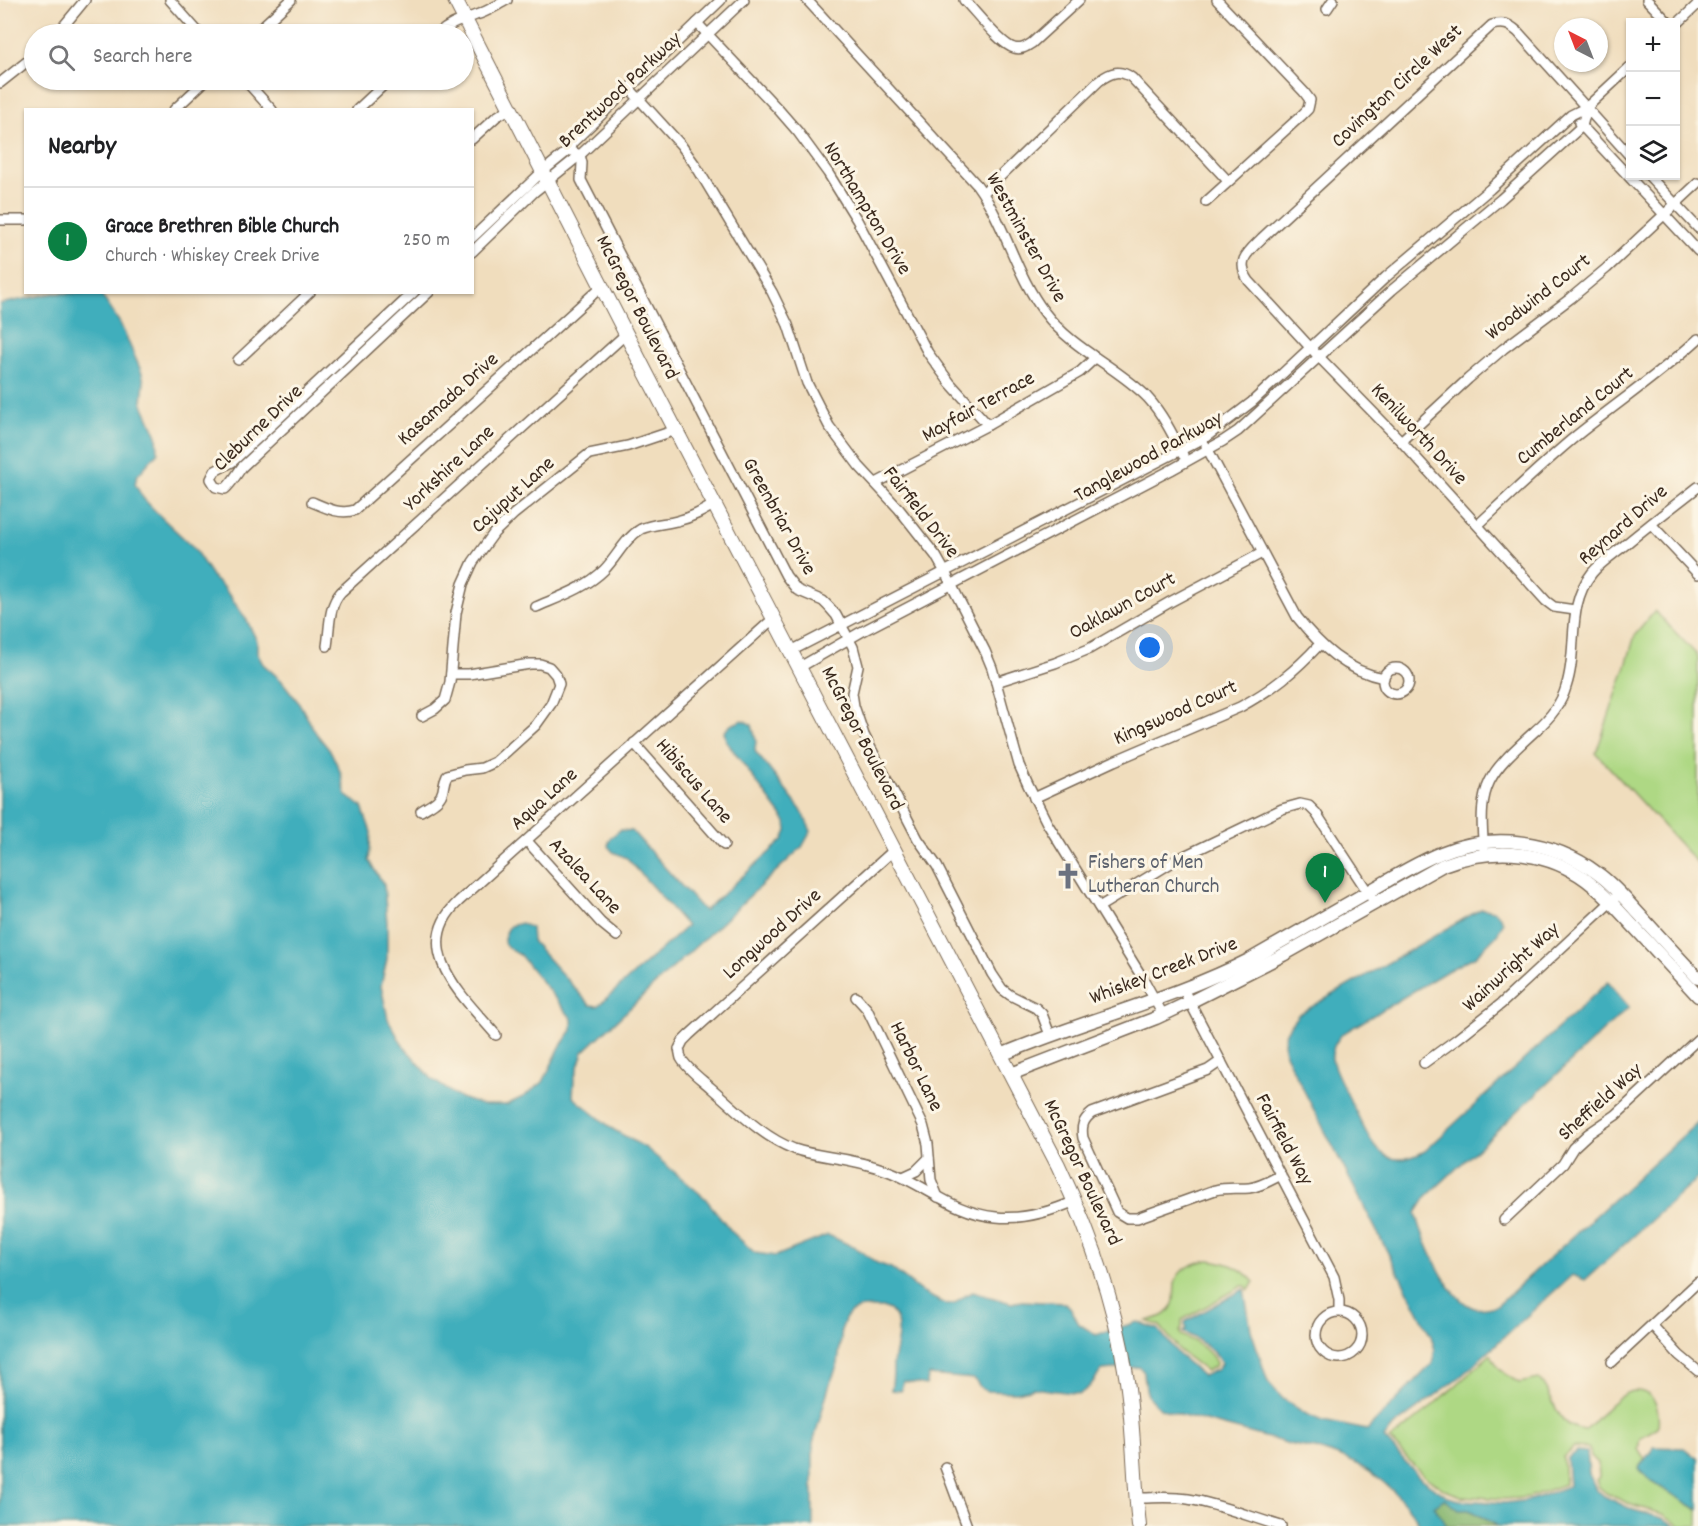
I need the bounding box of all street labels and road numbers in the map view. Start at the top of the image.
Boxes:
street label: Covington Circle West [1326,18,1471,156]
street label: Brentwood Parkway [553,25,690,156]
street label: Northampton Drive [814,137,918,281]
street label: Westminster Drive [977,167,1073,309]
street label: McGregor Boulevard [587,231,685,385]
street label: Woodwind Court [1480,247,1598,349]
street label: Kasamada Drive [392,346,506,454]
street label: Cumberland Court [1511,360,1641,474]
street label: Mayfair Terrace [917,365,1041,451]
street label: Kenilworth Drive [1362,377,1474,493]
street label: Cleburne Drive [207,378,311,480]
street label: Tanglewood Parkway [1069,404,1229,511]
street label: Yorkshire Lane [398,419,502,519]
street label: Cajuput Lane [466,450,562,542]
street label: Greenbriar Drive [733,453,823,581]
street label: Fairfield Drive [874,460,966,566]
street label: Reynard Drive [1572,478,1676,574]
street label: Oaklawn Court [1064,565,1182,649]
street label: McGregor Boulevard [812,662,910,816]
street label: Kingswood Court [1109,673,1243,755]
street label: Hibiscus Lane [647,733,739,831]
street label: Aqua Lane [505,761,585,839]
street label: Azalea Lane [540,832,628,922]
street label: Longwood Drive [717,882,829,988]
street label: Wainwright Way [1456,916,1568,1020]
street label: Whiskey Creek Drive [1086,930,1242,1014]
street label: Harbor Lane [880,1017,950,1117]
street label: Sheffield Way [1552,1056,1650,1149]
street label: Fairfield Way [1246,1089,1320,1192]
street label: McGregor Boulevard [1034,1095,1128,1251]

